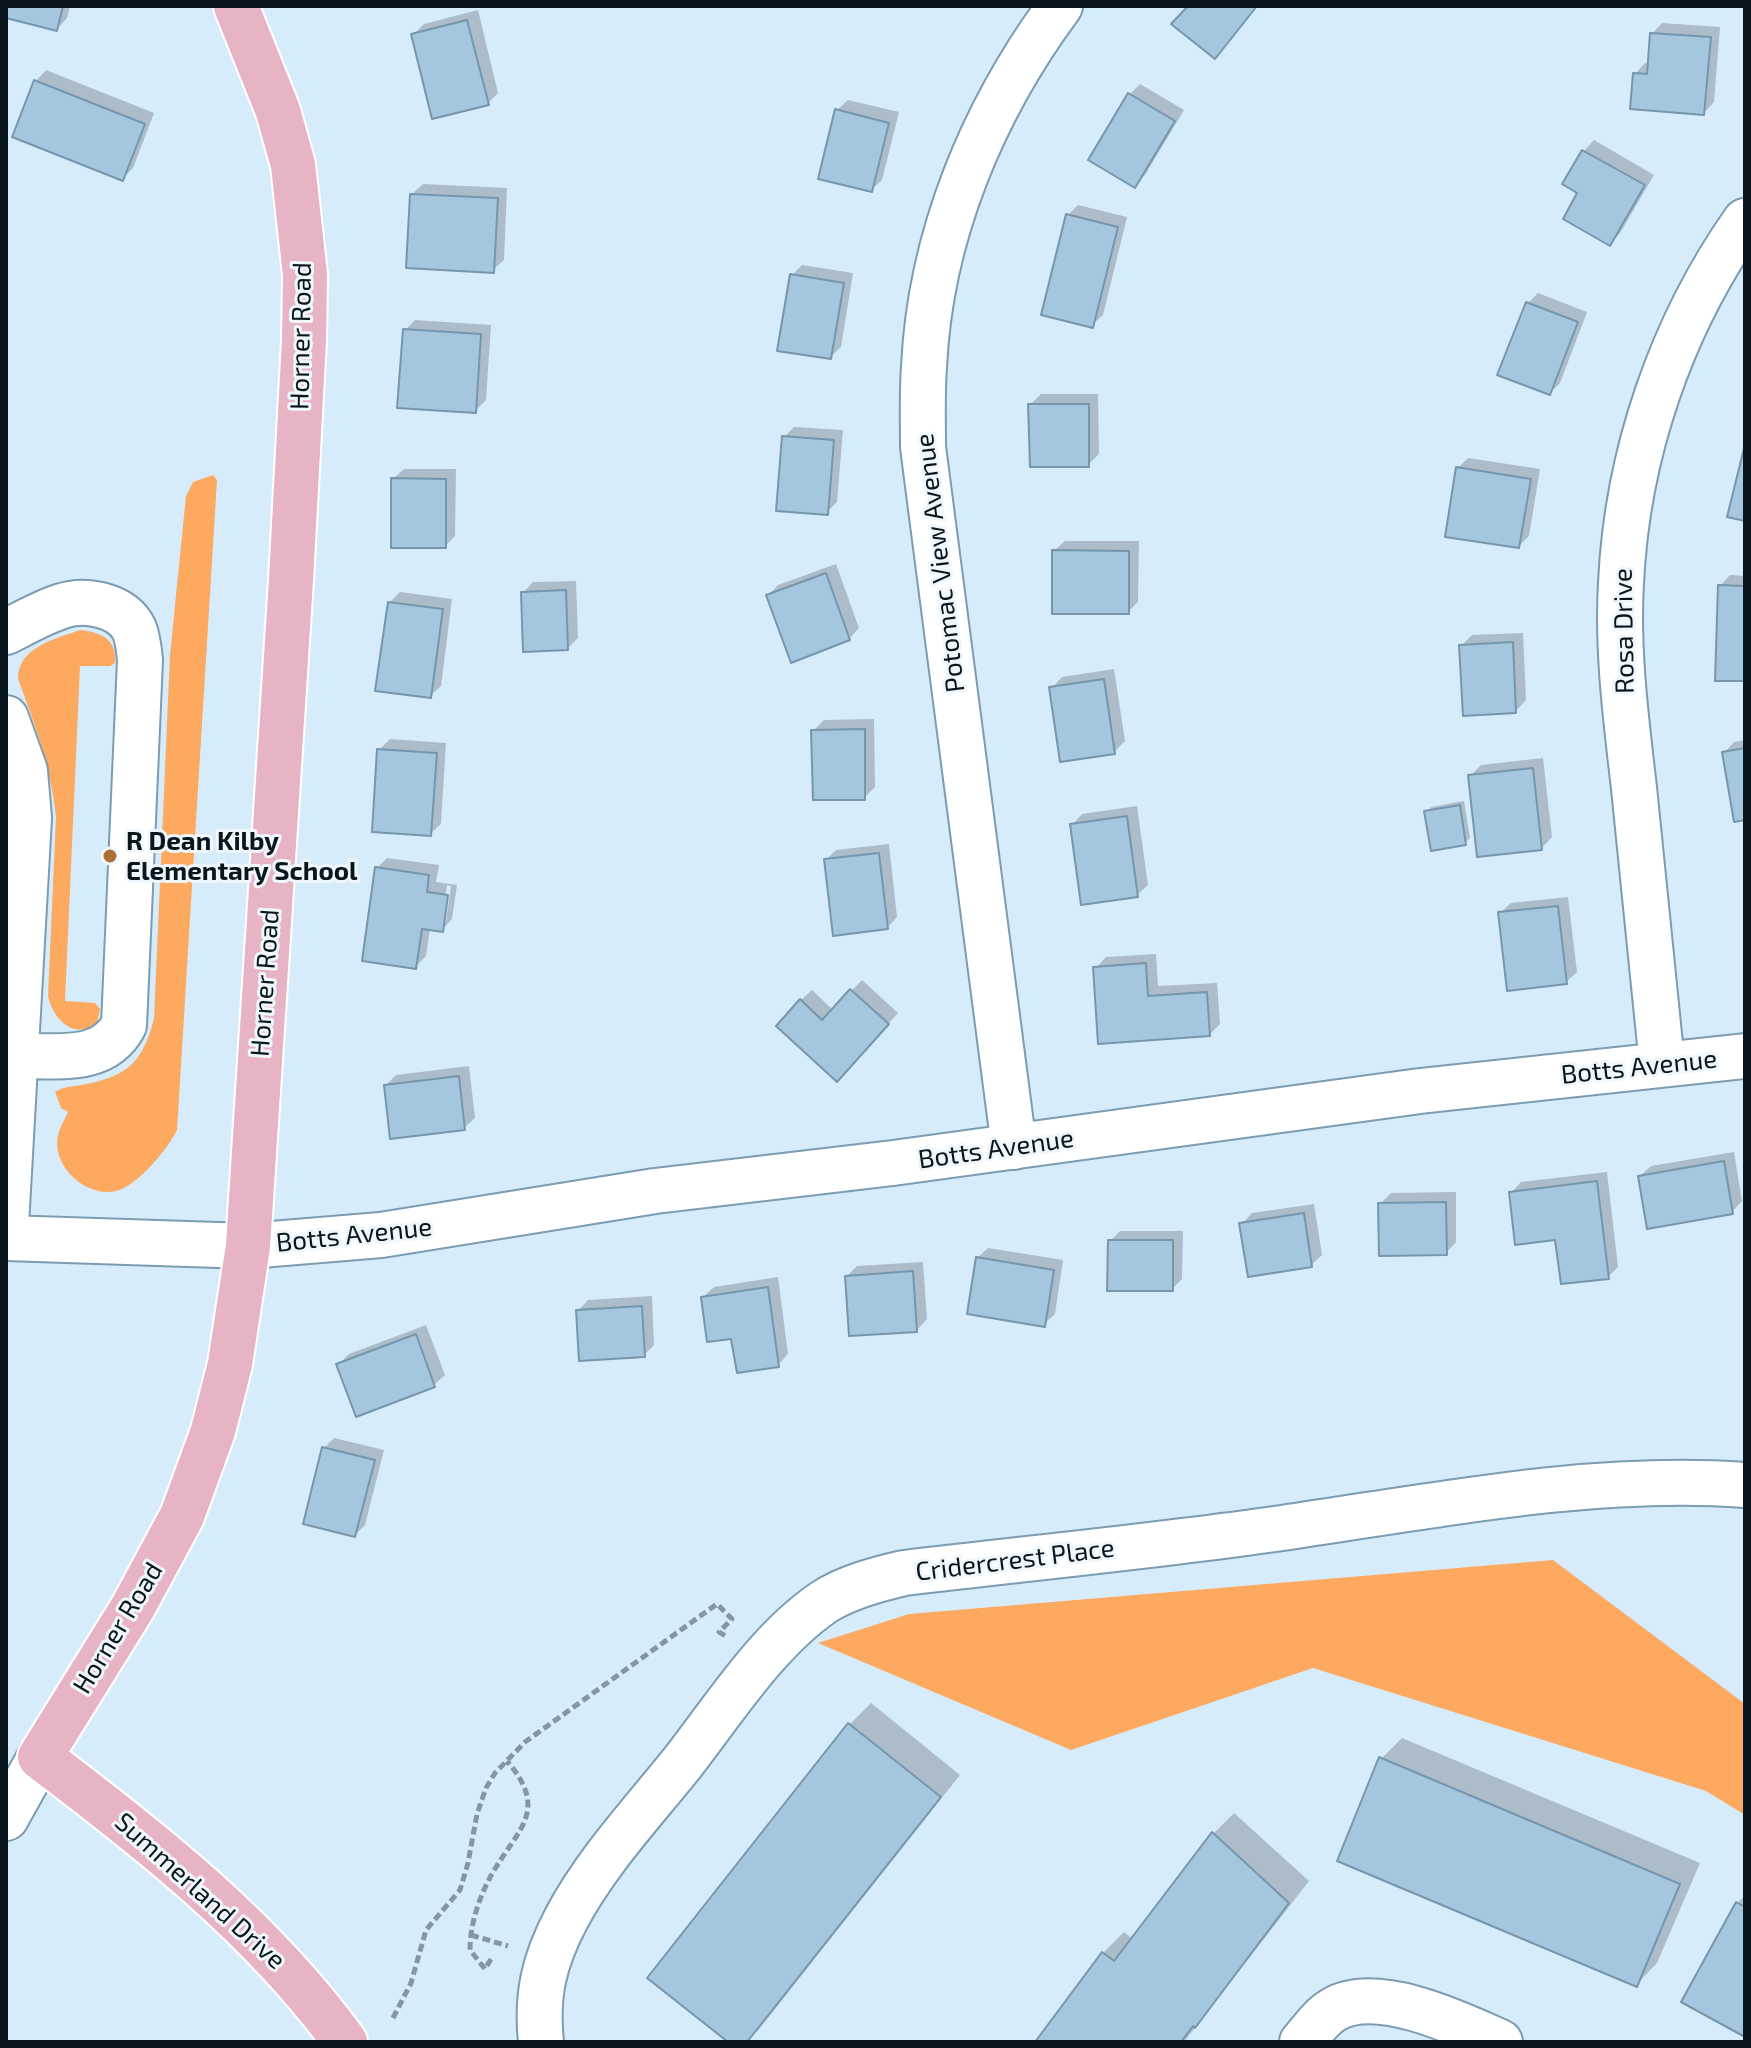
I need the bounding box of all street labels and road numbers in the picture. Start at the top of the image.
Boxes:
street label: Horner Road [284,262,318,410]
street label: Potomac View Avenue [909,432,971,694]
street label: Rosa Drive [1607,568,1641,694]
street label: Horner Road [244,908,286,1058]
street label: Botts Avenue [1559,1043,1719,1091]
street label: Botts Avenue [916,1123,1076,1175]
street label: Botts Avenue [274,1211,434,1259]
street label: Cridercrest Place [914,1532,1116,1588]
street label: Horner Road [67,1557,169,1699]
street label: Summerland Drive [108,1806,292,1976]

